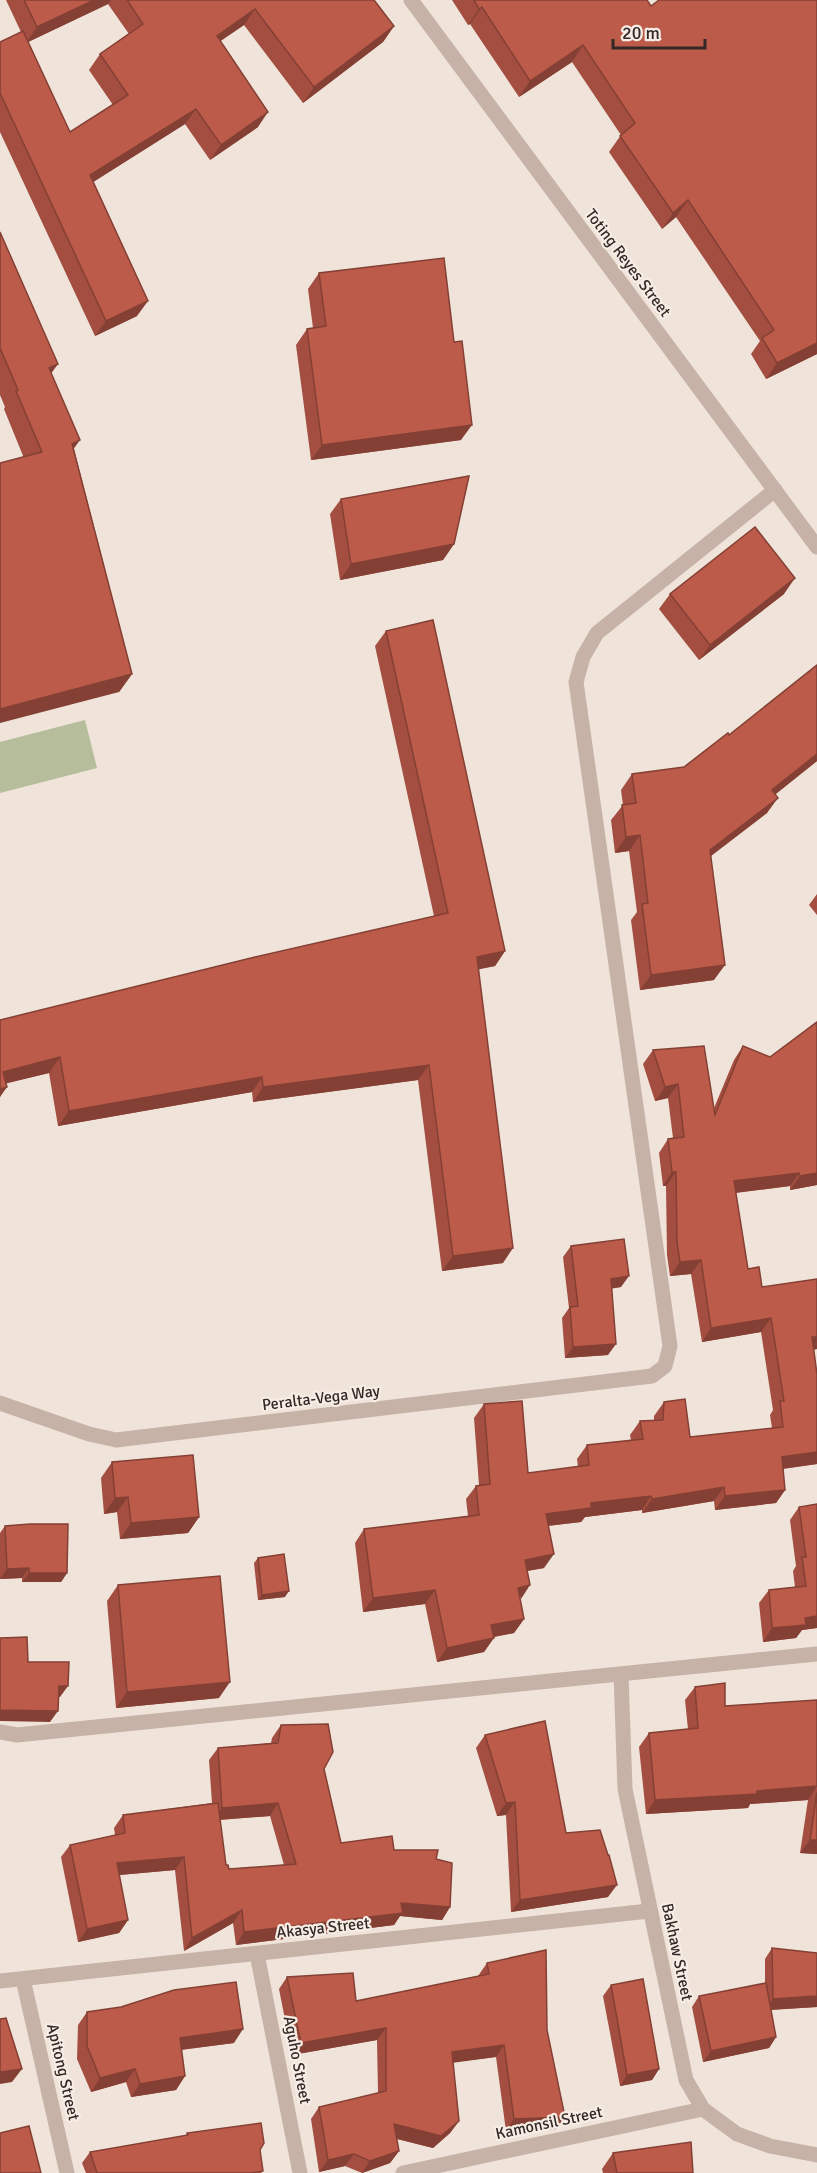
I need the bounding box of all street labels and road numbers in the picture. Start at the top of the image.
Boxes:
street label: Toting Reyes Street [581,205,675,321]
street label: Peralta-Vega Way [261,1381,382,1415]
street label: Bakhaw Street [657,1901,697,2003]
street label: Akasya Street [275,1913,371,1943]
street label: Aguho Street [279,2014,315,2106]
street label: Apitong Street [42,2022,84,2123]
street label: Kamonsil Street [494,2102,605,2144]

